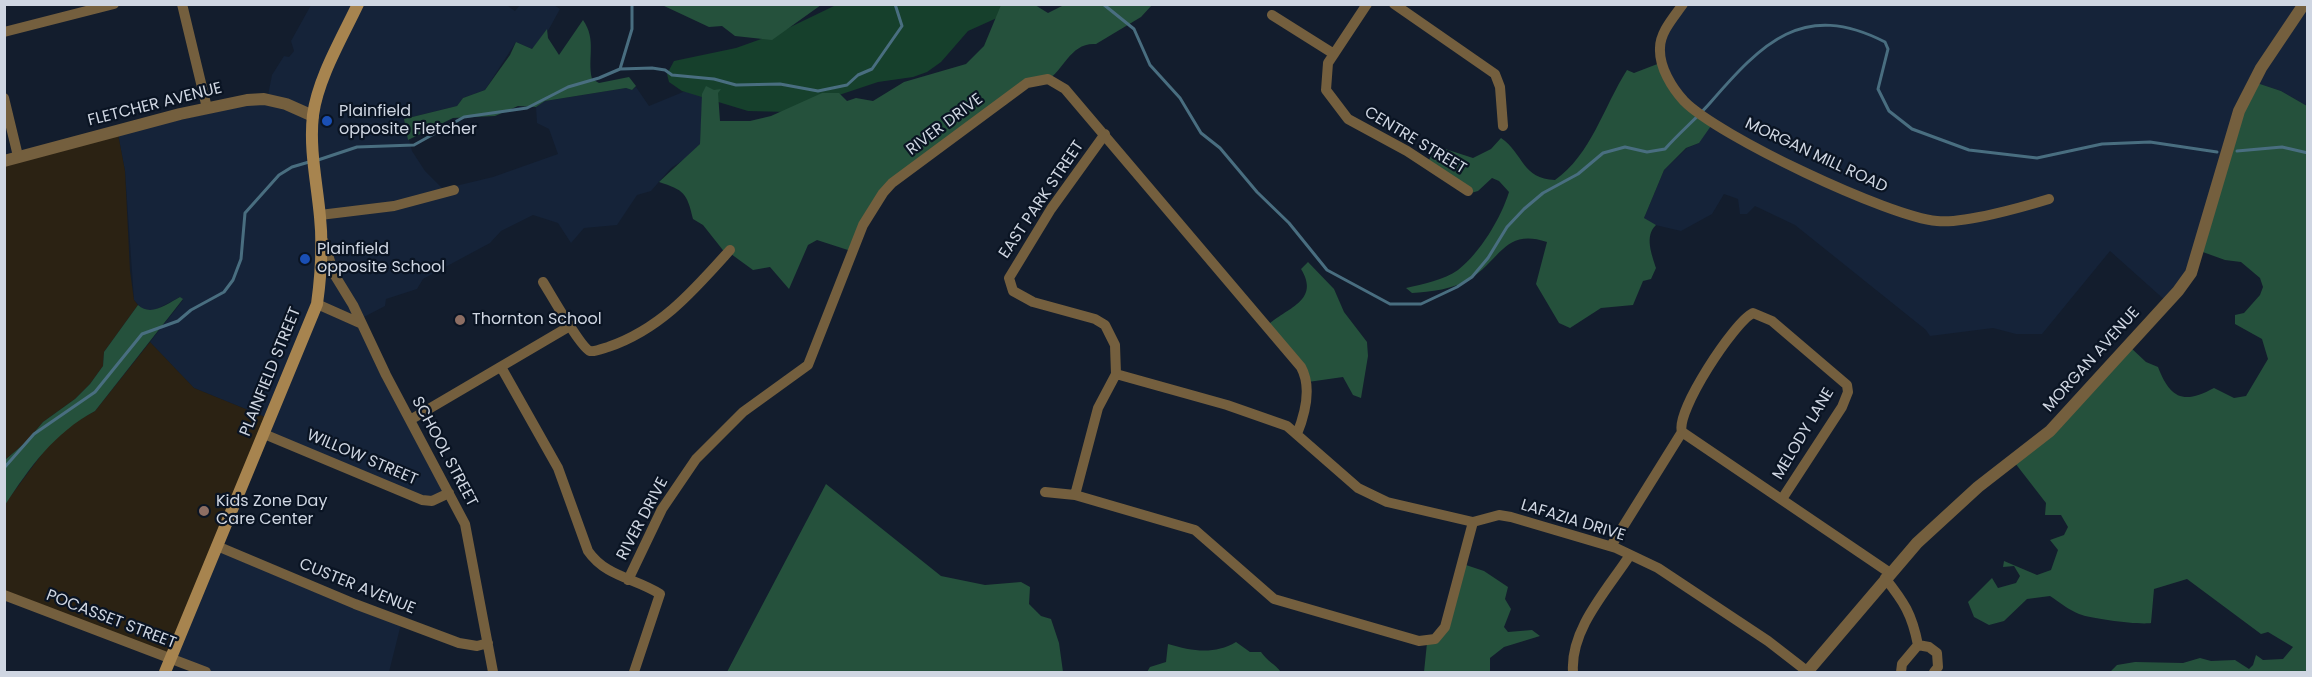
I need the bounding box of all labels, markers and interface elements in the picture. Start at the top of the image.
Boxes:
street label: FLETCHER AVENUE [86,79,224,131]
street label: RIVER DRIVE [903,90,987,160]
place label: Plainfield opposite Fletcher [339,102,477,140]
street label: CENTRE STREET [1361,103,1469,179]
marker: Plainfield opposite Fletcher [320,114,334,128]
street label: MORGAN MILL ROAD [1742,115,1890,197]
street label: EAST PARK STREET [996,138,1088,262]
place label: Plainfield opposite School [317,240,445,278]
marker: Plainfield opposite School [298,252,312,266]
street label: MORGAN AVENUE [2040,303,2144,417]
street label: PLAINFIELD STREET [236,305,306,439]
place label: Thornton School [472,310,602,330]
marker: Thornton School [453,313,467,327]
street label: MELODY LANE [1769,385,1839,483]
street label: SCHOOL STREET [407,394,481,510]
street label: WILLOW STREET [304,426,420,490]
street label: RIVER DRIVE [613,474,673,564]
place label: Kids Zone Day Care Center [216,492,327,530]
street label: LAFAZIA DRIVE [1518,496,1628,546]
marker: Kids Zone Day Care Center [197,504,211,518]
street label: CUSTER AVENUE [296,555,418,619]
street label: POCASSET STREET [43,586,179,654]

